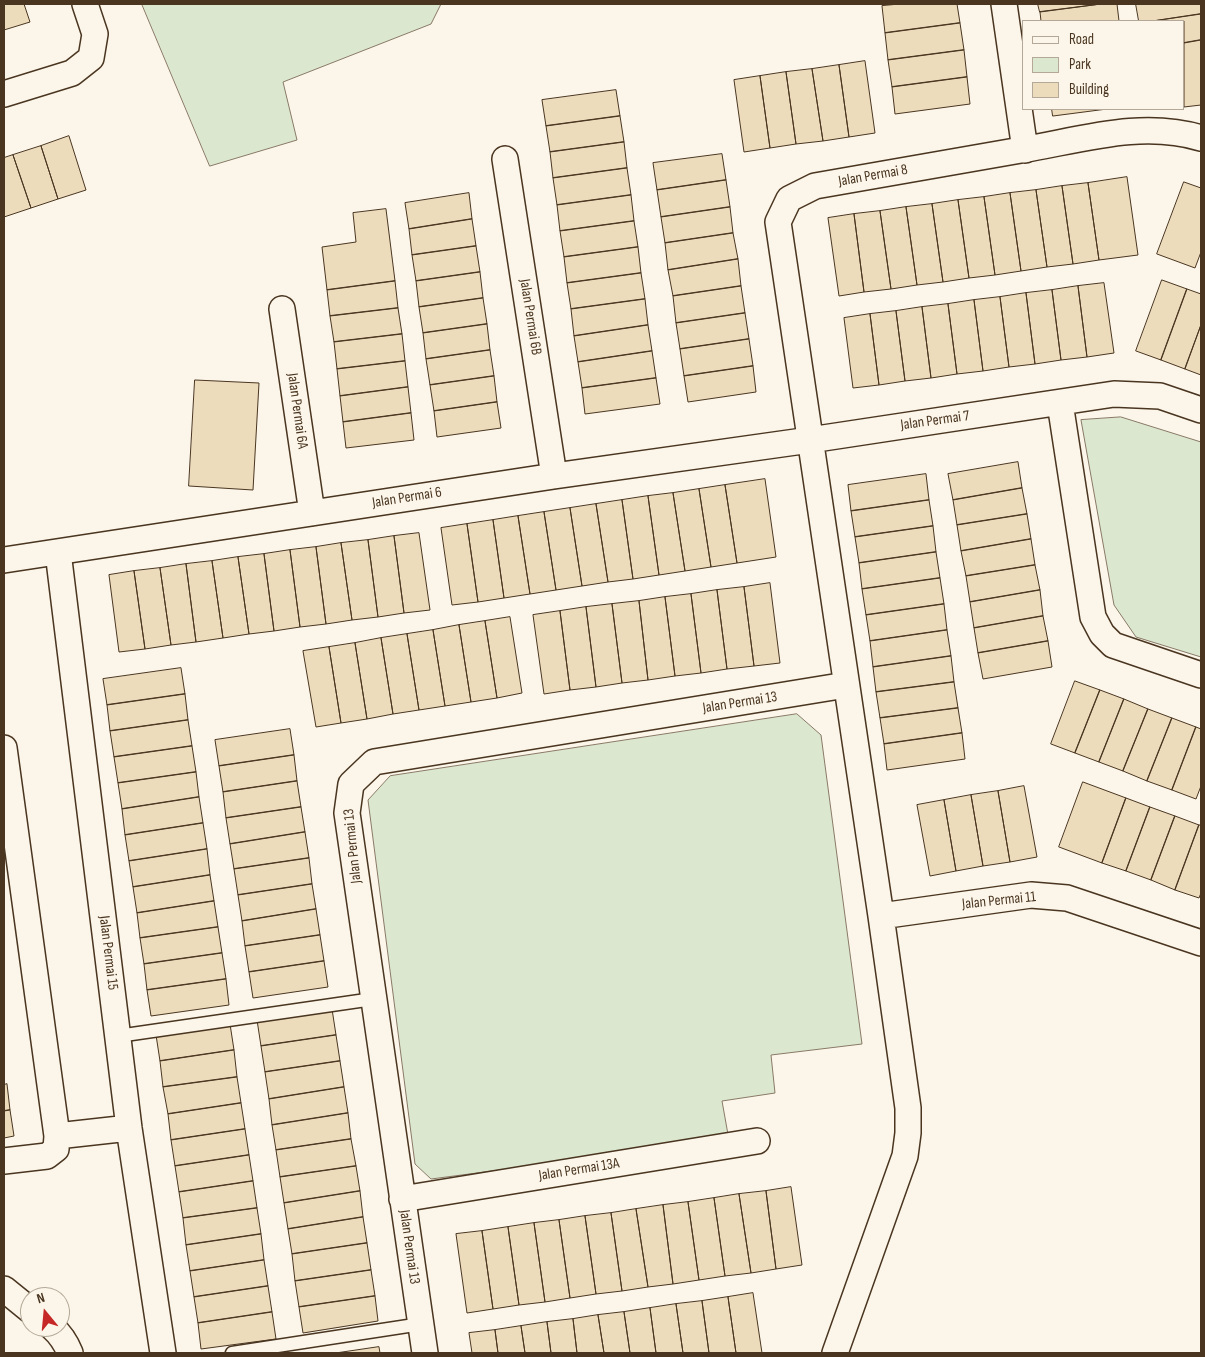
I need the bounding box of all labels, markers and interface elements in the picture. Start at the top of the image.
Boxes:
legend [1022,20,1185,110]
text: Road [1069,30,1094,49]
text: Park [1069,55,1091,74]
text: Building [1069,80,1109,99]
street label: Jalan Permai 8 [837,161,909,191]
street label: Jalan Permai 6B [515,278,545,356]
street label: Jalan Permai 6A [283,372,311,450]
street label: Jalan Permai 7 [899,407,971,435]
street label: Jalan Permai 6 [371,484,443,512]
street label: Jalan Permai 13 [702,688,778,718]
street label: Jalan Permai 13 [340,808,366,884]
street label: Jalan Permai 11 [961,888,1037,914]
street label: Jalan Permai 15 [95,915,121,991]
street label: Jalan Permai 13A [537,1155,621,1185]
street label: Jalan Permai 13 [395,1209,423,1285]
north arrow [20,1287,70,1337]
text: N [35,1289,47,1307]

